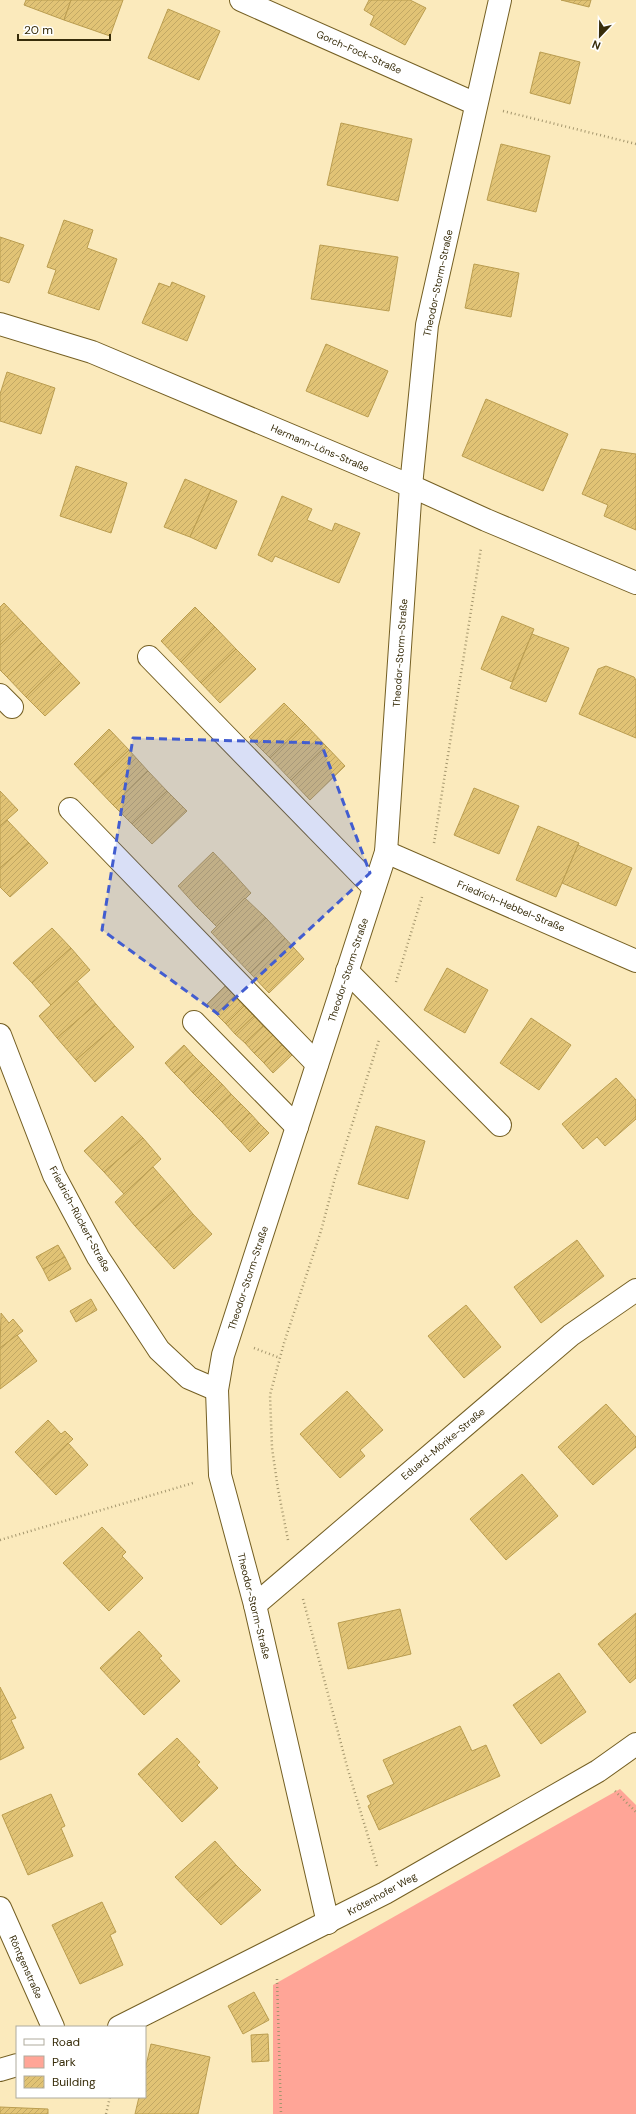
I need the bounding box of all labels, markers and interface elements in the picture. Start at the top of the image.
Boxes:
scale bar [18,16,110,42]
north arrow [580,16,620,56]
text: 20 m [24,22,53,38]
street label: Gorch-Fock-Straße [314,27,404,77]
text: N [590,37,603,53]
street label: Theodor-Storm-Straße [420,228,456,338]
street label: Hermann-Löns-Straße [269,421,371,475]
street label: Theodor-Storm-Straße [390,598,410,708]
street label: Friedrich-Hebbel-Straße [455,877,567,935]
street label: Theodor-Storm-Straße [325,916,371,1024]
street label: Friedrich-Rückert-Straße [47,1164,114,1275]
street label: Theodor-Storm-Straße [225,1224,271,1332]
street label: Eduard-Mörike-Straße [398,1405,488,1483]
street label: Theodor-Storm-Straße [235,1552,274,1661]
street label: Krötenhofer Weg [345,1869,419,1918]
street label: Röntgenstraße [6,1933,46,2001]
legend [16,2026,146,2098]
text: Road [52,2034,80,2050]
text: Park [52,2054,76,2070]
text: Building [52,2074,96,2090]

